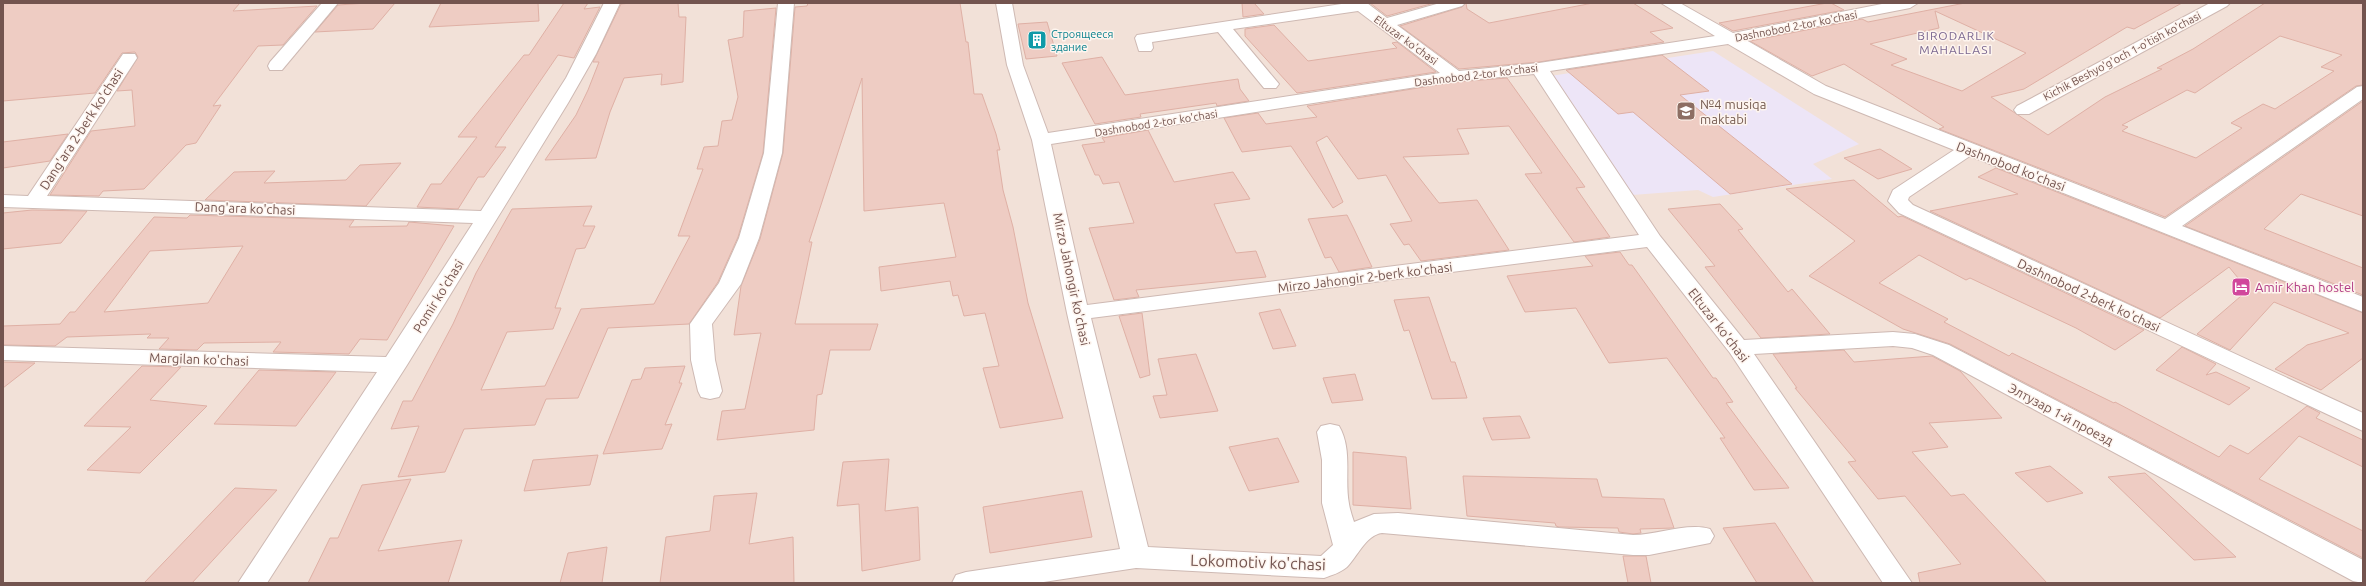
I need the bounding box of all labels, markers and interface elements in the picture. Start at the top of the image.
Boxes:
street label: Dashnobod 2-tor ko'chasi [1734,8,1858,44]
street label: Kichik Beshyo'g'och 1-o'tish ko'chasi [2041,9,2203,103]
street label: Eltuzar ko'chasi [1372,13,1440,67]
place label: Строящееся здание [1051,28,1113,53]
building icon: Строящееся здание [1026,29,1048,51]
district label: BIRODARLIK MAHALLASI [1917,29,1995,56]
street label: Dashnobod 2-tor ko'chasi [1413,61,1539,89]
street label: Dang'ara 2-berk ko'chasi [37,66,125,192]
place label: №4 musiqa maktabi [1700,97,1766,126]
school or university icon: №4 musiqa maktabi [1675,100,1697,122]
street label: Dashnobod 2-tor ko'chasi [1094,107,1218,139]
street label: Dashnobod ko'chasi [1955,139,2067,193]
street label: Dang'ara ko'chasi [194,199,296,217]
street label: Mirzo Jahongir ko'chasi [1051,211,1093,347]
street label: Dashnobod 2-berk ko'chasi [2015,256,2163,334]
street label: Pomir ko'chasi [410,257,466,335]
street label: Mirzo Jahongir 2-berk ko'chasi [1277,259,1453,295]
hotel icon: Amir Khan hostel [2230,276,2252,298]
place label: Amir Khan hostel [2255,280,2355,294]
street label: Eltuzar ko'chasi [1686,285,1752,365]
street label: Margilan ko'chasi [149,350,249,368]
street label: Элтузар 1-й проезд [2006,380,2116,448]
street label: Lokomotiv ko'chasi [1190,551,1326,573]

